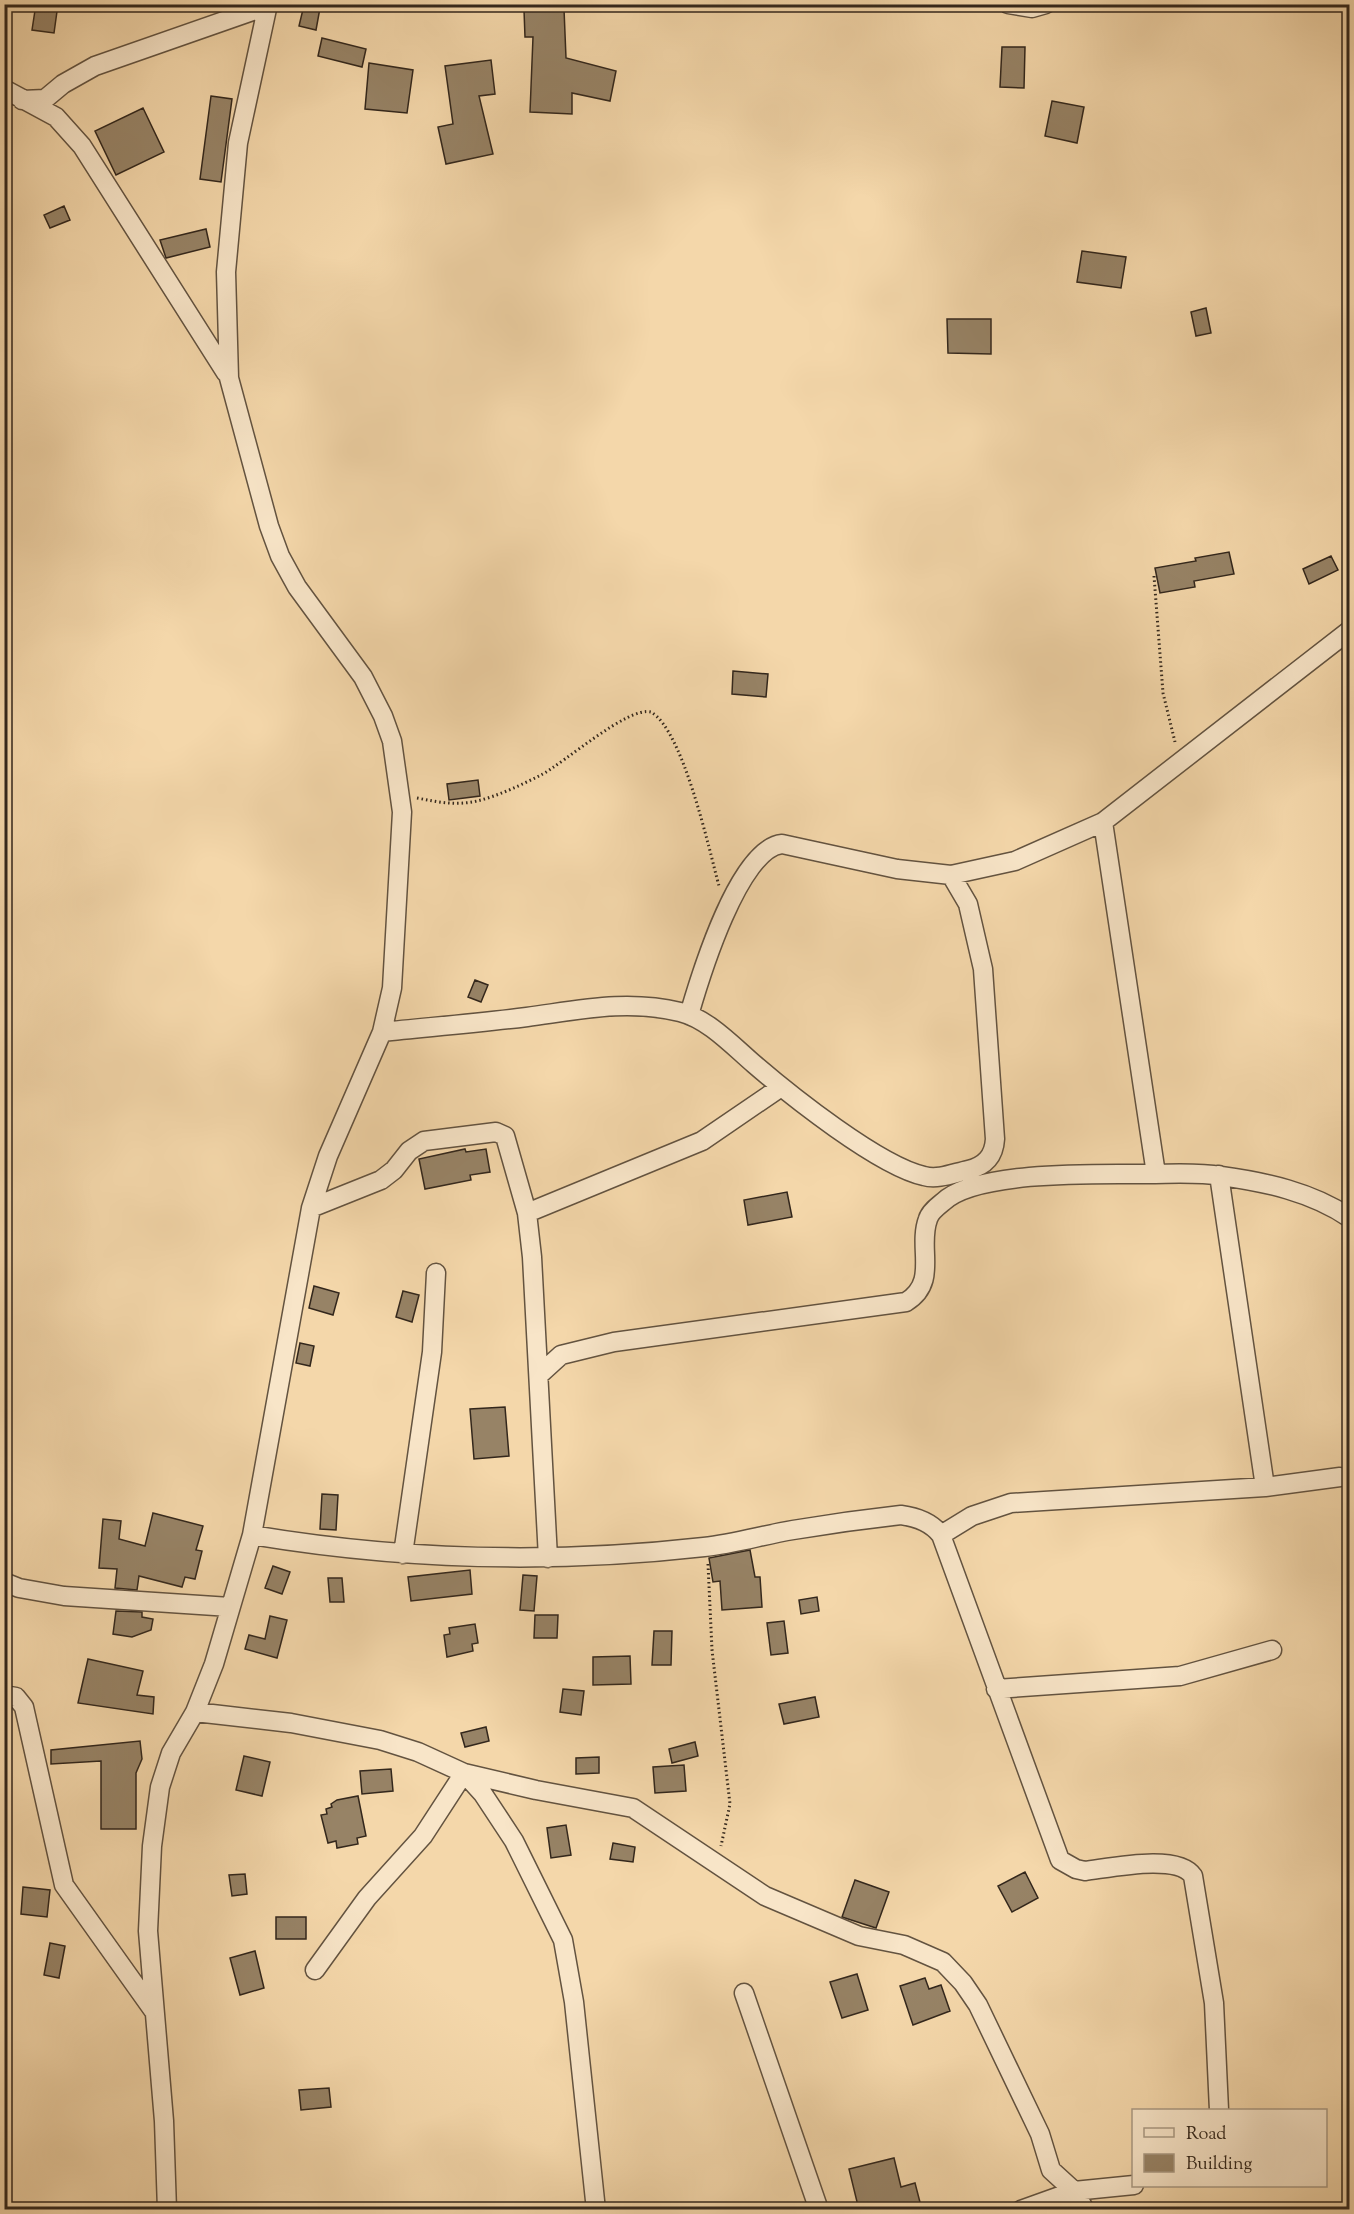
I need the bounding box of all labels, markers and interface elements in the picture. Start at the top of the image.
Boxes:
legend [1132,2109,1327,2187]
text: Road [1186,2122,1226,2148]
text: Building [1186,2152,1252,2178]

